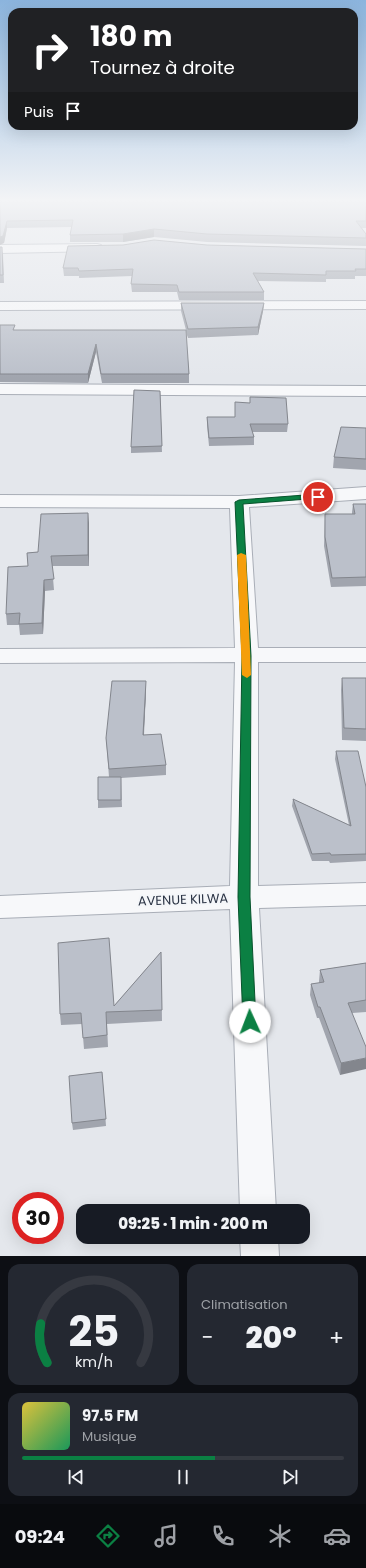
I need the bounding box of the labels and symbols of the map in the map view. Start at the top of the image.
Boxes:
pin [301,480,335,514]
street label: AVENUE KILWA [138,888,229,911]
position arrow [229,1001,271,1043]
speed limit sign: 30 [12,1192,64,1244]

